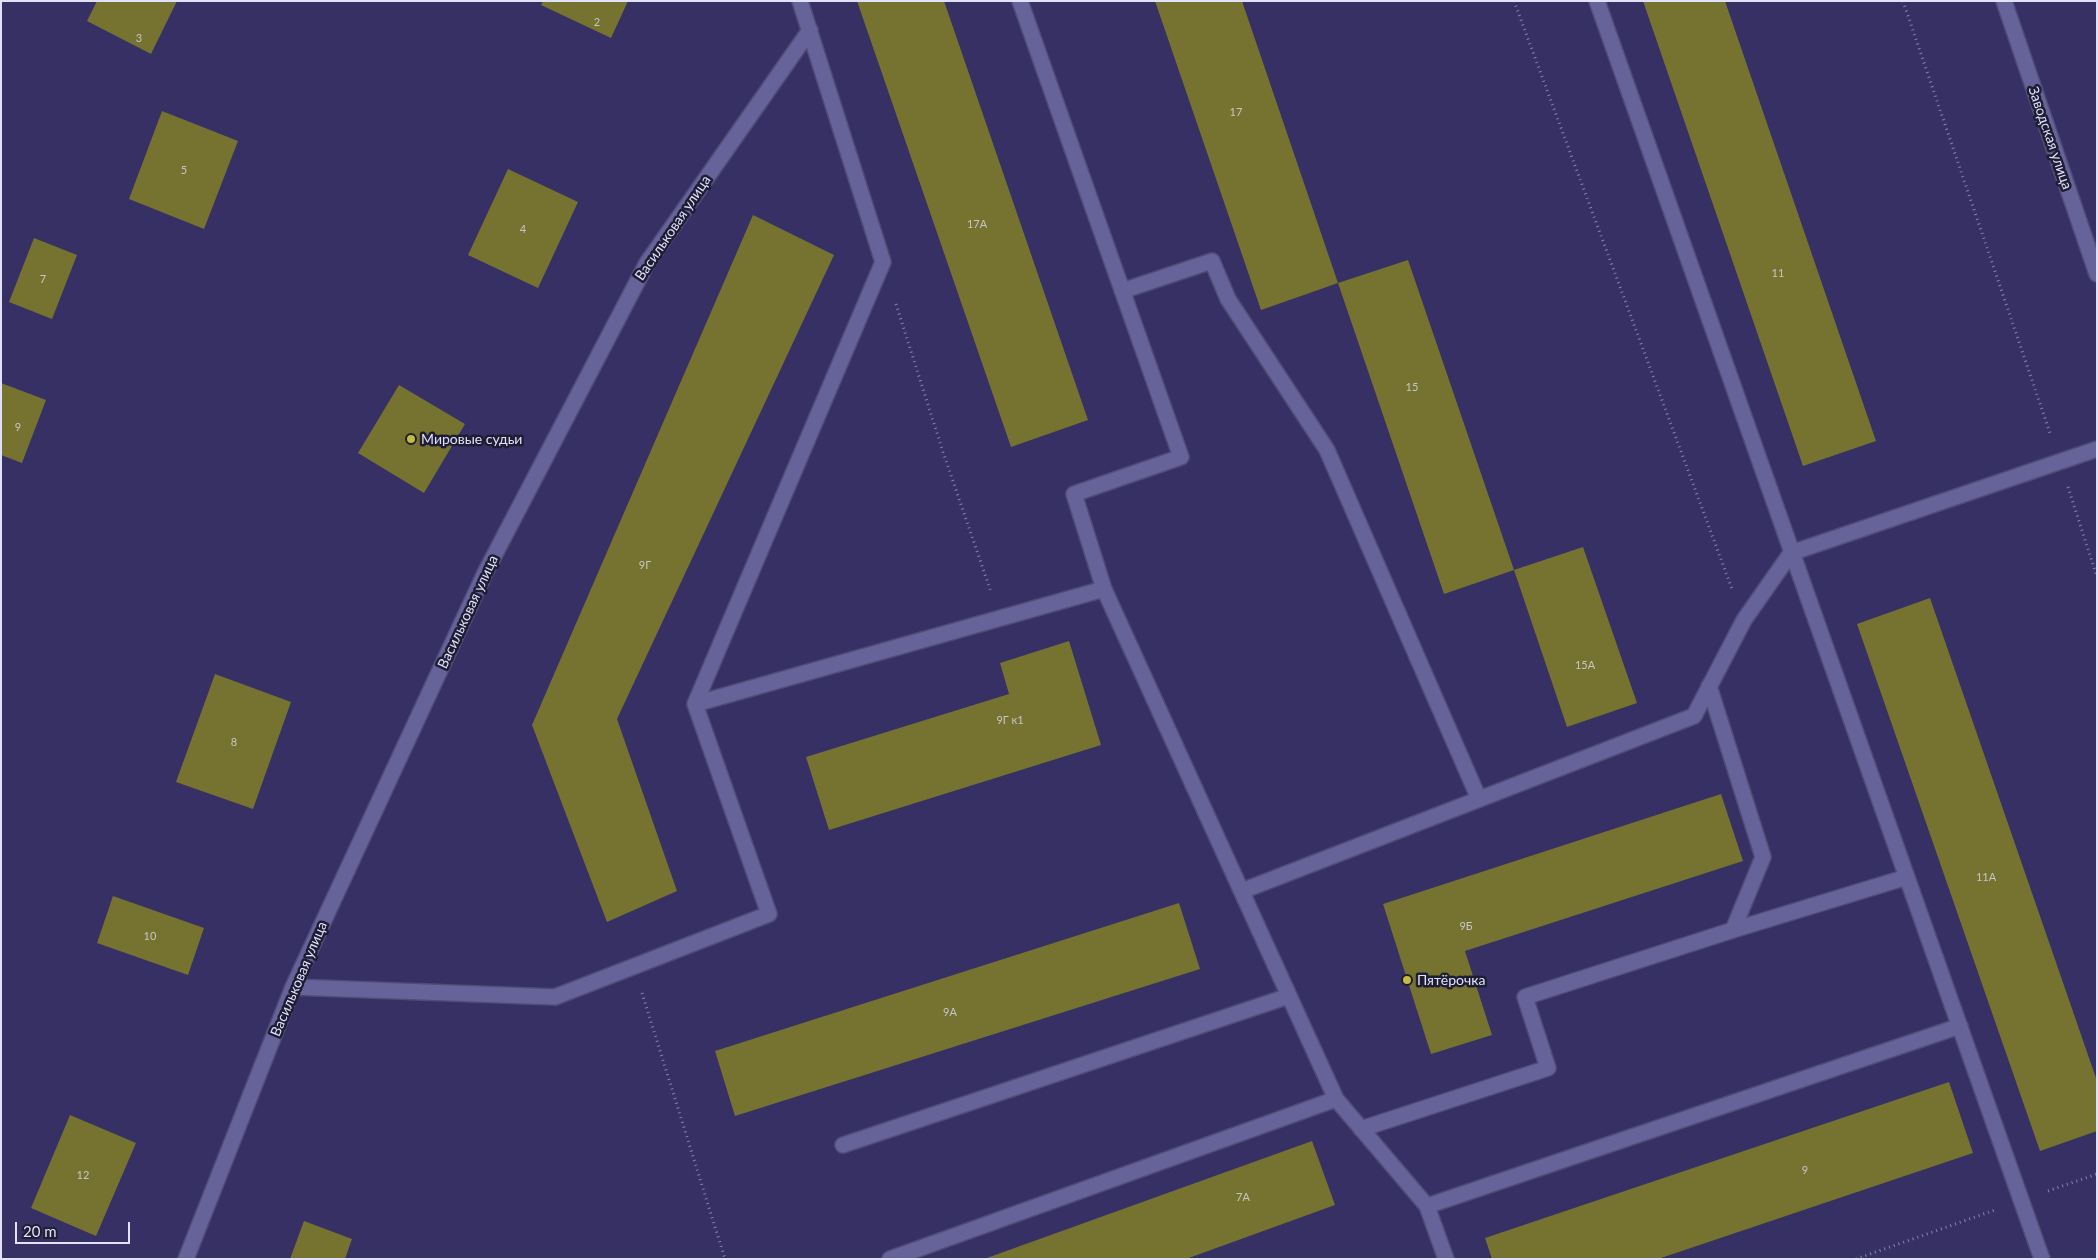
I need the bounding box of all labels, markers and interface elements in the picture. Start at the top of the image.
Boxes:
house number: 2 [594,15,600,29]
house number: 3 [136,31,142,45]
street label: Заводская улица [2025,84,2075,192]
house number: 17 [1230,105,1242,119]
house number: 5 [181,163,187,177]
street label: Васильковая улица [632,172,714,284]
house number: 17А [967,217,987,231]
house number: 4 [520,222,526,236]
house number: 11 [1772,266,1784,280]
house number: 7 [40,272,46,286]
house number: 15 [1406,380,1418,394]
house number: 9 [15,420,21,434]
place label: Мировые судьи [421,431,522,447]
marker: Мировые судьи [405,433,417,445]
street label: Васильковая улица [434,553,502,671]
house number: 9Г [639,558,651,572]
house number: 15А [1575,658,1595,672]
house number: 9Г к1 [996,713,1024,727]
house number: 8 [231,735,237,749]
house number: 11А [1976,870,1996,884]
street label: Васильковая улица [267,919,331,1039]
house number: 9Б [1459,919,1473,933]
house number: 10 [144,929,156,943]
place label: Пятёрочка [1417,972,1485,988]
marker: Пятёрочка [1401,974,1413,986]
house number: 9А [943,1005,957,1019]
house number: 9 [1802,1163,1808,1177]
house number: 12 [77,1168,89,1182]
house number: 7А [1236,1190,1250,1204]
scale bar [18,1212,132,1244]
text: 20 m [23,1222,57,1240]

